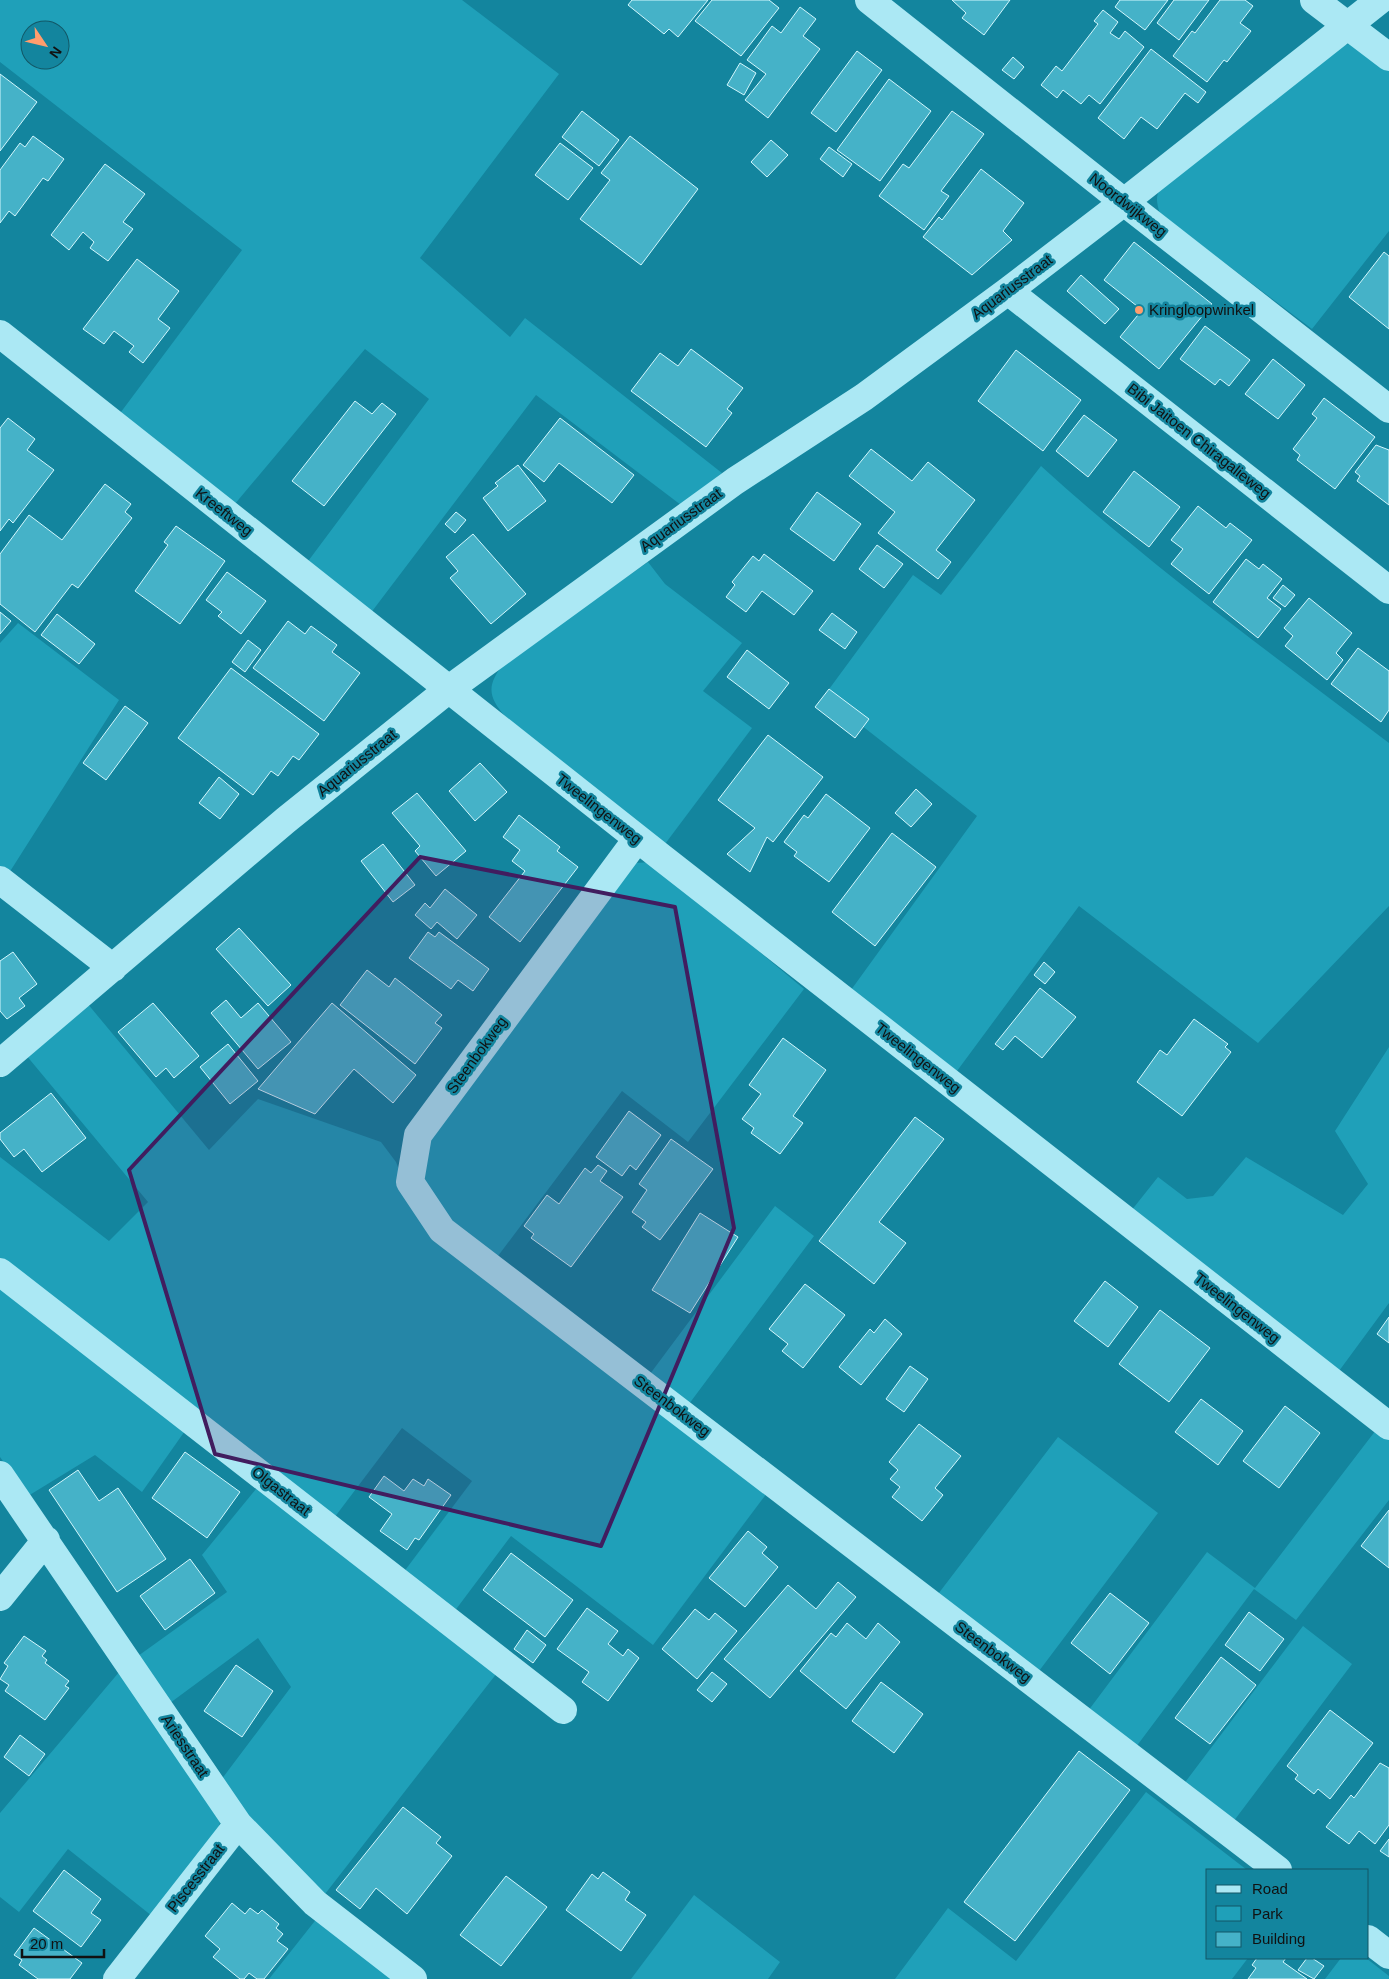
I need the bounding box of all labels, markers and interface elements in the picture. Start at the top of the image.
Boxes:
north arrow [20,20,70,70]
text: N [46,44,65,61]
street label: Noordwijkweg [1086,169,1170,240]
street label: Aquariusstraat [968,250,1056,322]
place label: Kringloopwinkel [1149,301,1254,318]
marker: Kringloopwinkel [1133,304,1145,316]
street label: Bibi Jaitoen Chiragalieweg [1124,379,1274,502]
street label: Kreeftweg [192,484,256,539]
street label: Aquariusstraat [637,484,725,555]
street label: Aquariusstraat [314,725,400,800]
street label: Tweelingenweg [553,770,645,847]
street label: Steenbokweg [443,1013,510,1096]
street label: Tweelingenweg [872,1019,964,1096]
street label: Tweelingenweg [1191,1269,1283,1346]
street label: Steenbokweg [631,1371,714,1440]
street label: Olgastraat [249,1463,314,1519]
street label: Steenbokweg [952,1617,1035,1686]
street label: Ariesstraat [158,1711,213,1781]
street label: Piscesstraat [164,1840,228,1915]
legend [1206,1869,1369,1959]
text: Road [1252,1880,1288,1897]
text: Park [1252,1905,1283,1922]
scale bar [22,1926,105,1958]
text: Building [1252,1930,1305,1947]
text: 20 m [30,1935,63,1952]

